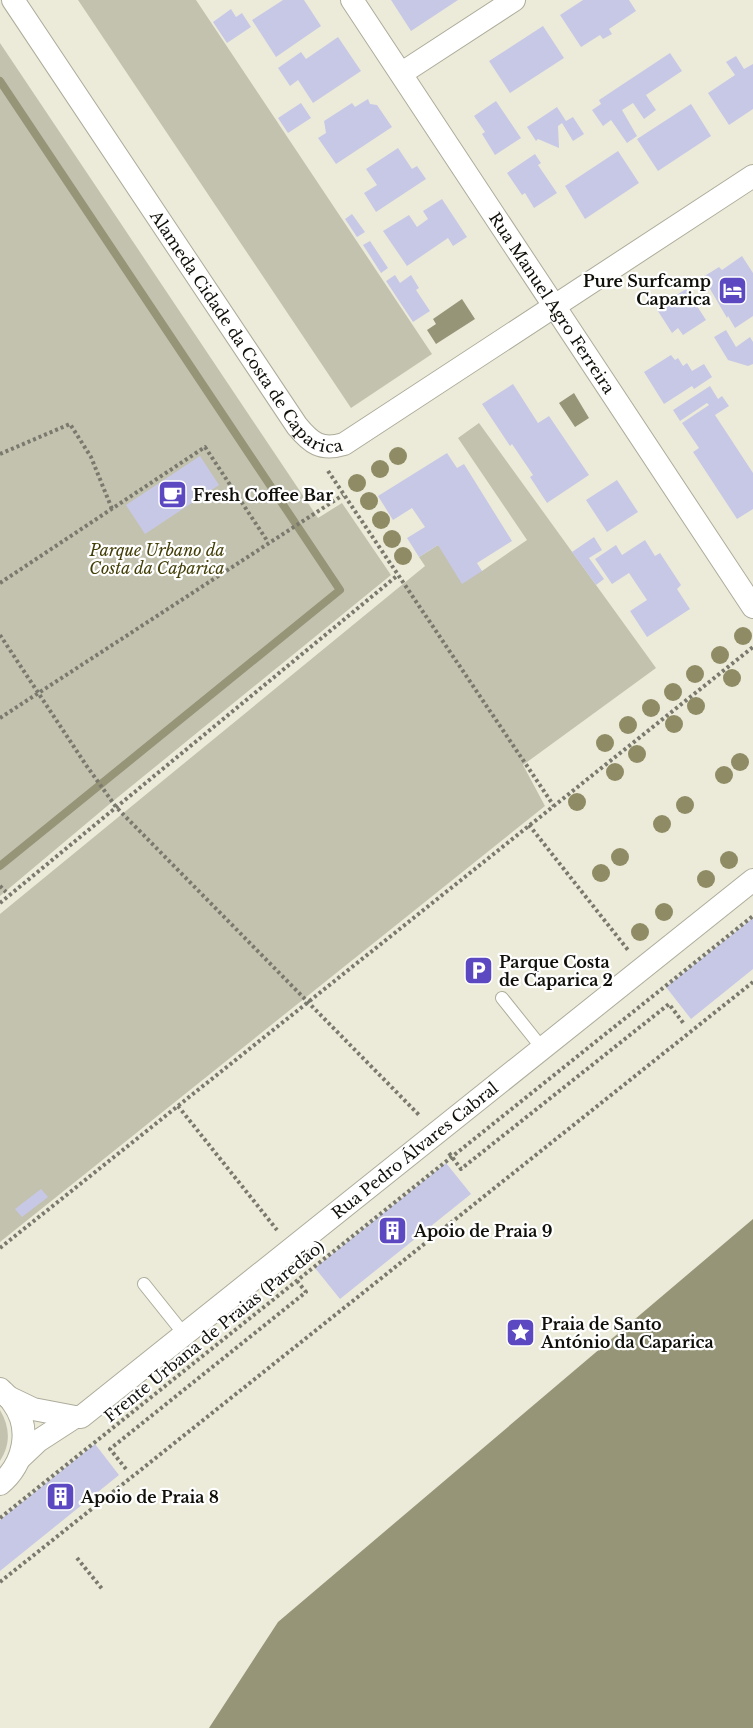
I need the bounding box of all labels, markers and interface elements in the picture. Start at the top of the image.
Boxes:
street label: Alameda Cidade da Costa de Caparica [146,206,345,457]
street label: Rua Manuel Agro Ferreira [485,208,619,397]
place label: Pure Surfcamp Caparica [583,271,711,309]
hotel icon: Pure Surfcamp Caparica [716,274,748,306]
cafe icon: Fresh Coffee Bar [156,479,188,511]
place label: Fresh Coffee Bar [193,485,333,505]
park label: Parque Urbano da Costa da Caparica [88,540,225,578]
place label: Parque Costa de Caparica 2 [499,952,613,990]
parking icon: Parque Costa de Caparica 2 [462,955,494,987]
street label: Rua Pedro Álvares Cabral [327,1078,502,1223]
building icon: Apoio de Praia 9 [377,1215,409,1247]
place label: Apoio de Praia 9 [413,1221,553,1241]
street label: Frente Urbana de Praias (Paredão) [100,1236,328,1426]
place label: Praia de Santo António da Caparica [540,1314,714,1352]
place icon: Praia de Santo António da Caparica [504,1317,536,1349]
building icon: Apoio de Praia 8 [44,1481,76,1513]
place label: Apoio de Praia 8 [80,1487,219,1507]

